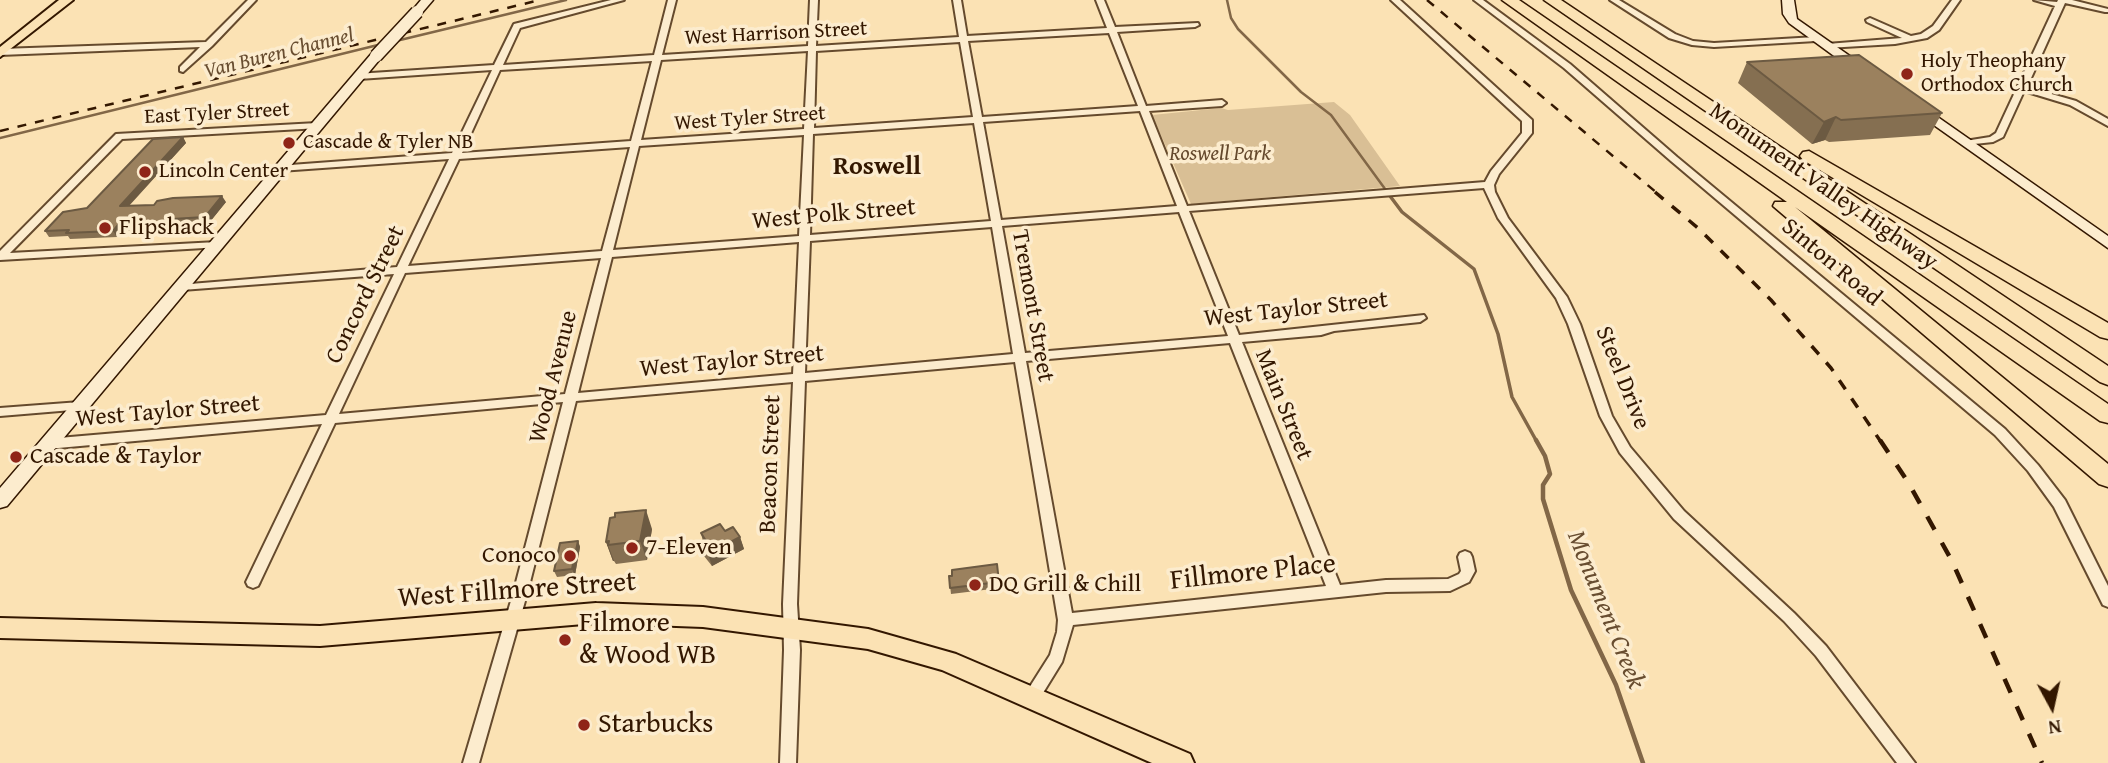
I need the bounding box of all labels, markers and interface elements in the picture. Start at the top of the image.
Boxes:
street label: West Harrison Street [684,17,868,51]
water label: Van Buren Channel [201,23,357,85]
place label: Holy Theophany Orthodox Church [1921,49,2073,99]
marker: Holy Theophany Orthodox Church [1899,66,1915,82]
street label: Monument Valley Highway [1703,97,1943,277]
street label: East Tyler Street [144,98,290,130]
street label: West Tyler Street [673,101,827,137]
place label: Cascade & Tyler NB [303,130,473,156]
marker: Cascade & Tyler NB [281,135,297,151]
park label: Roswell Park [1169,142,1271,168]
district label: Roswell [833,151,921,183]
place label: Lincoln Center [159,159,288,185]
marker: Lincoln Center [137,164,153,180]
street label: West Polk Street [751,194,917,236]
street label: Sinton Road [1775,213,1887,313]
place label: Flipshack [119,214,214,242]
marker: Flipshack [97,220,113,236]
street label: Concord Street [320,221,412,369]
street label: Tremont Street [1004,228,1060,384]
street label: West Taylor Street [1203,286,1389,334]
street label: Wood Avenue [524,308,584,446]
street label: Steel Drive [1588,322,1656,434]
street label: West Taylor Street [639,340,825,384]
street label: Main Street [1248,345,1318,465]
street label: West Taylor Street [75,390,261,434]
street label: Beacon Street [754,394,788,534]
place label: Cascade & Taylor [30,443,201,471]
marker: Cascade & Taylor [8,449,24,465]
water label: Monument Creek [1559,526,1651,694]
place label: 7-Eleven [646,534,732,562]
marker: 7-Eleven [624,540,640,556]
place label: Conoco [482,542,556,570]
marker: Conoco [562,548,578,564]
street label: Fillmore Place [1168,548,1338,598]
street label: West Fillmore Street [397,566,637,616]
place label: DQ Grill & Chill [989,571,1141,599]
marker: DQ Grill & Chill [967,577,983,593]
place label: Filmore & Wood WB [579,607,716,673]
marker: Filmore & Wood WB [557,632,573,648]
north arrow [2017,672,2087,742]
place label: Starbucks [598,708,713,742]
text: N [2047,713,2063,743]
marker: Starbucks [576,717,592,733]

